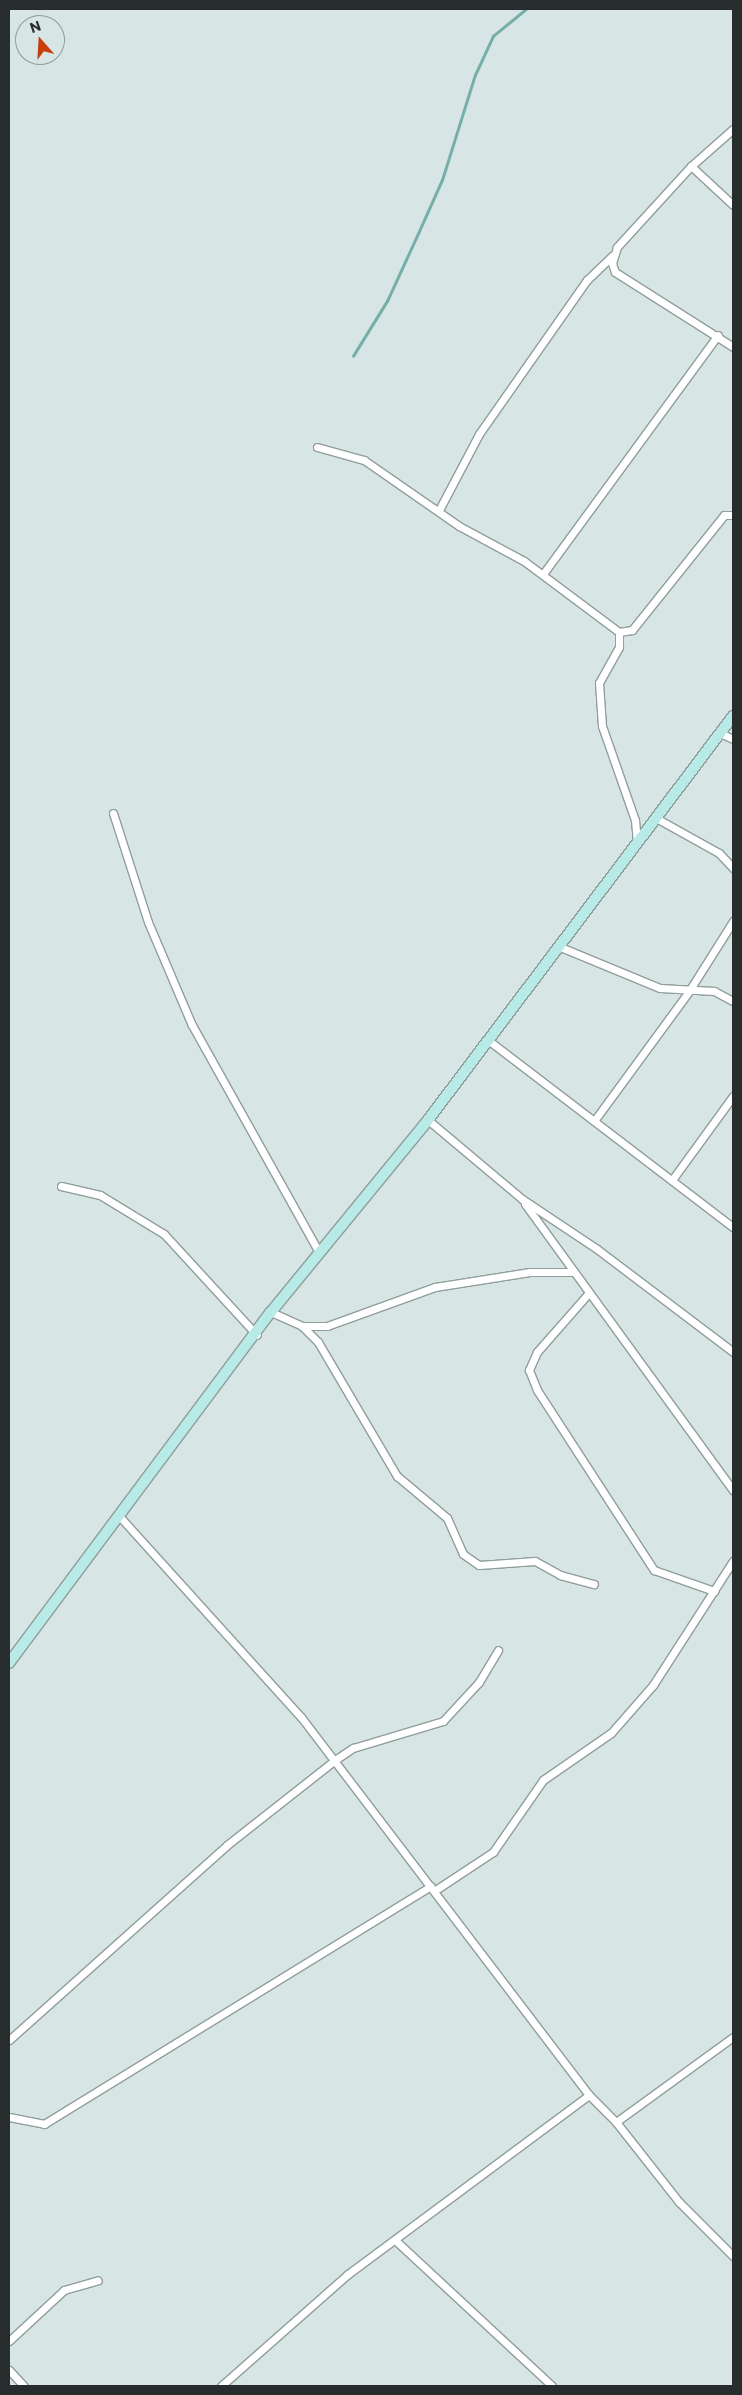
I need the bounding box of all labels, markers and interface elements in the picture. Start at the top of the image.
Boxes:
north arrow [15,15,65,65]
text: N [28,17,43,36]

